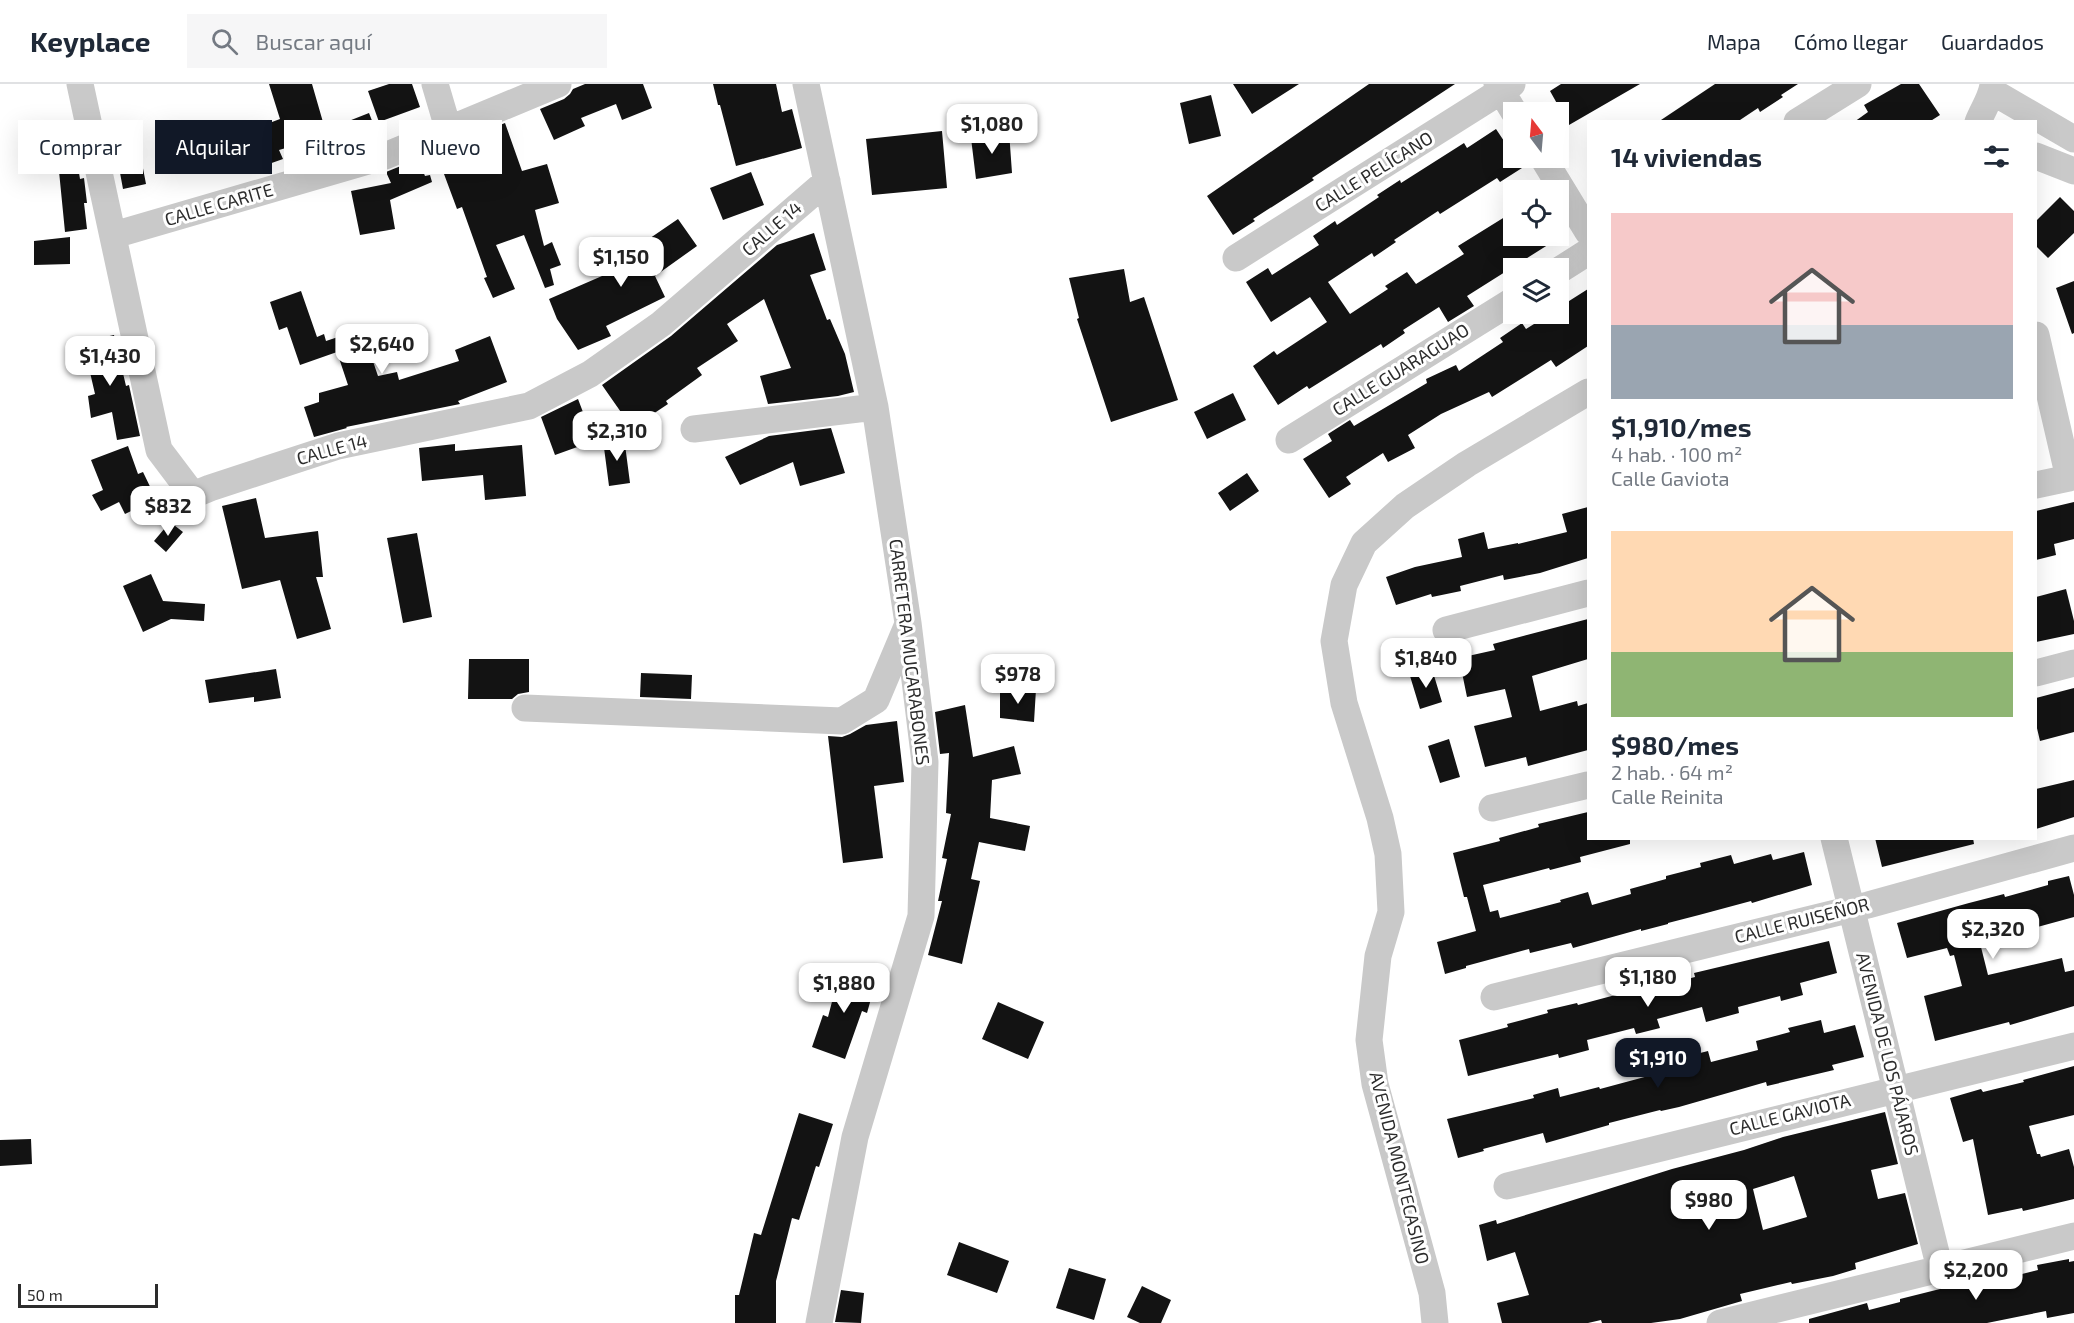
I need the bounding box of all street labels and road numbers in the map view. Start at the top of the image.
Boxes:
street label: CALLE PELÍCANO [1310,126,1437,216]
street label: CALLE CARITE [162,178,276,230]
street label: CALLE 14 [737,196,806,260]
street label: CALLE GUARAGUAO [1328,318,1473,420]
street label: CALLE 14 [294,429,370,469]
street label: CARRETERA MUCARABONES [885,537,935,766]
street label: CALLE RUISEÑOR [1732,893,1871,947]
street label: AVENIDA DE LOS PÁJAROS [1852,950,1924,1158]
street label: AVENIDA MONTECASINO [1365,1069,1435,1266]
street label: CALLE GAVIOTA [1727,1088,1853,1140]

